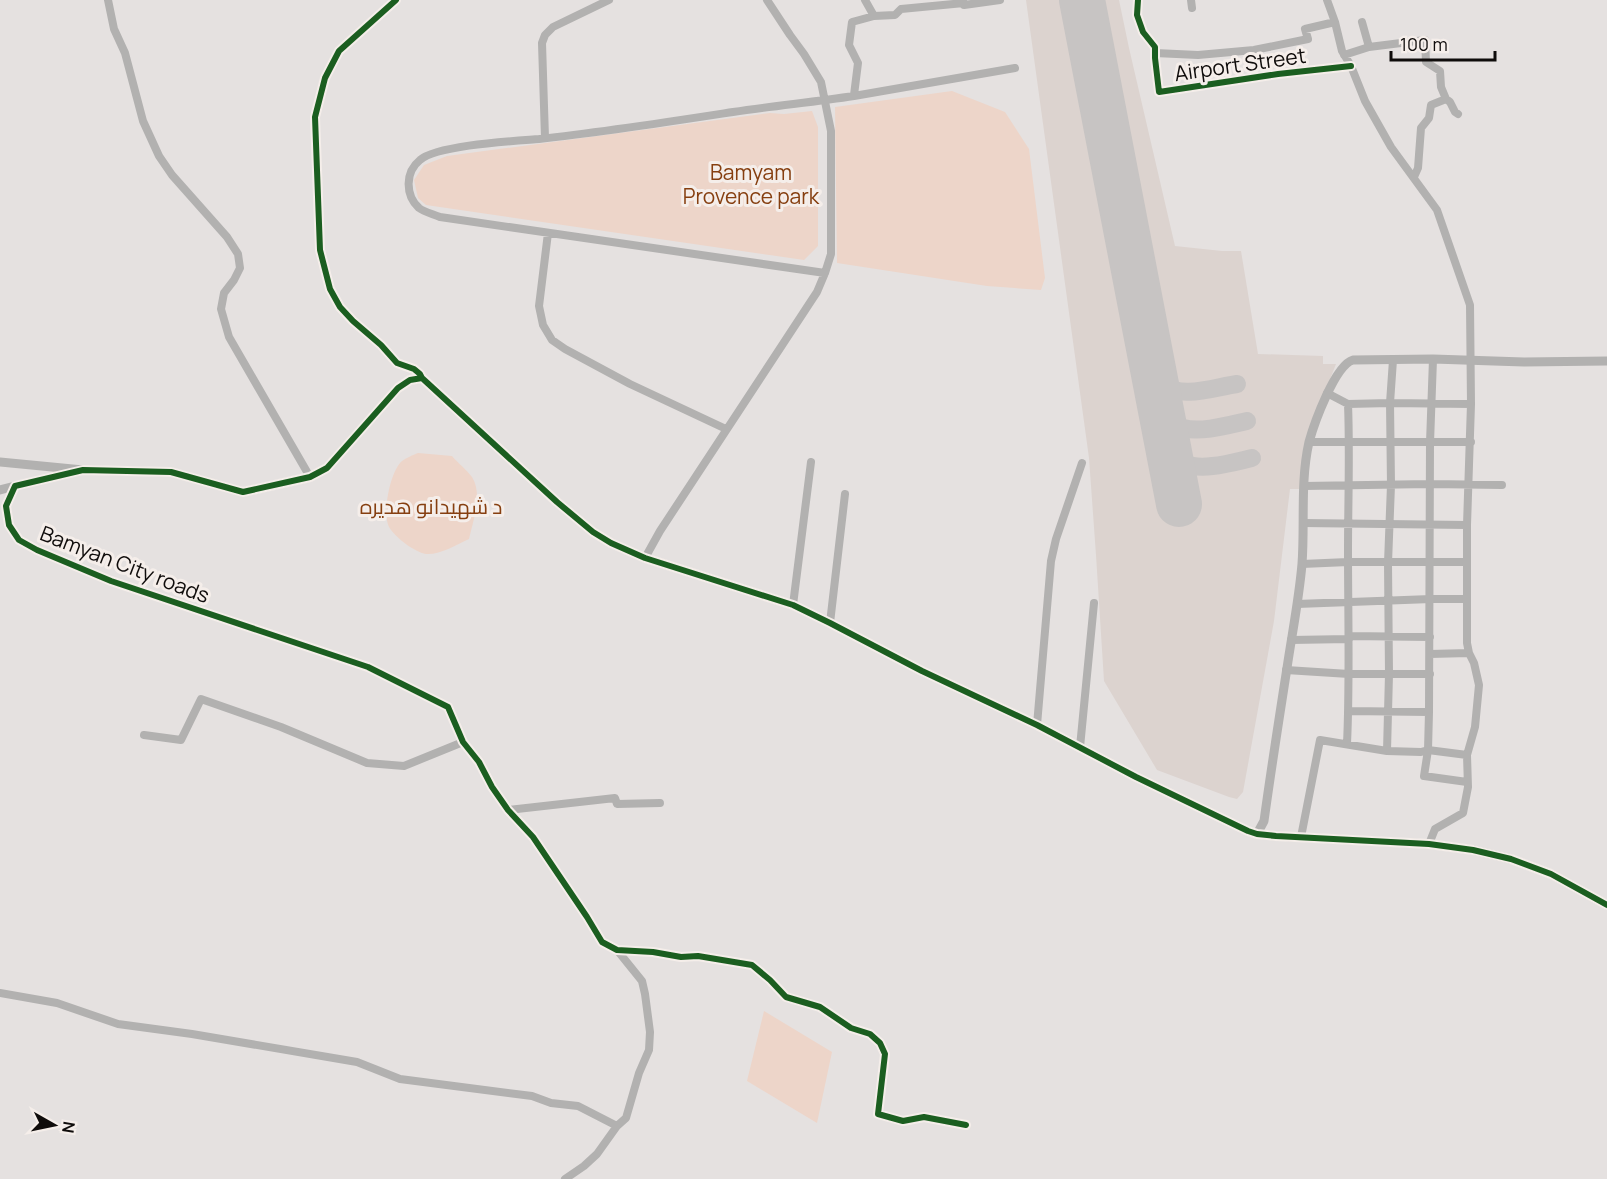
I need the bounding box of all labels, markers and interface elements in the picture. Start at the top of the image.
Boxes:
scale bar [1391,24,1494,62]
text: 100 m [1400,32,1448,56]
street label: Airport Street [1172,41,1308,87]
park label: Bamyam Provence park [683,158,820,210]
park label: د شهیدانو هدیره [360,492,502,520]
street label: Bamyan City roads [36,519,214,609]
north arrow [24,1095,84,1155]
text: N [57,1120,81,1135]

